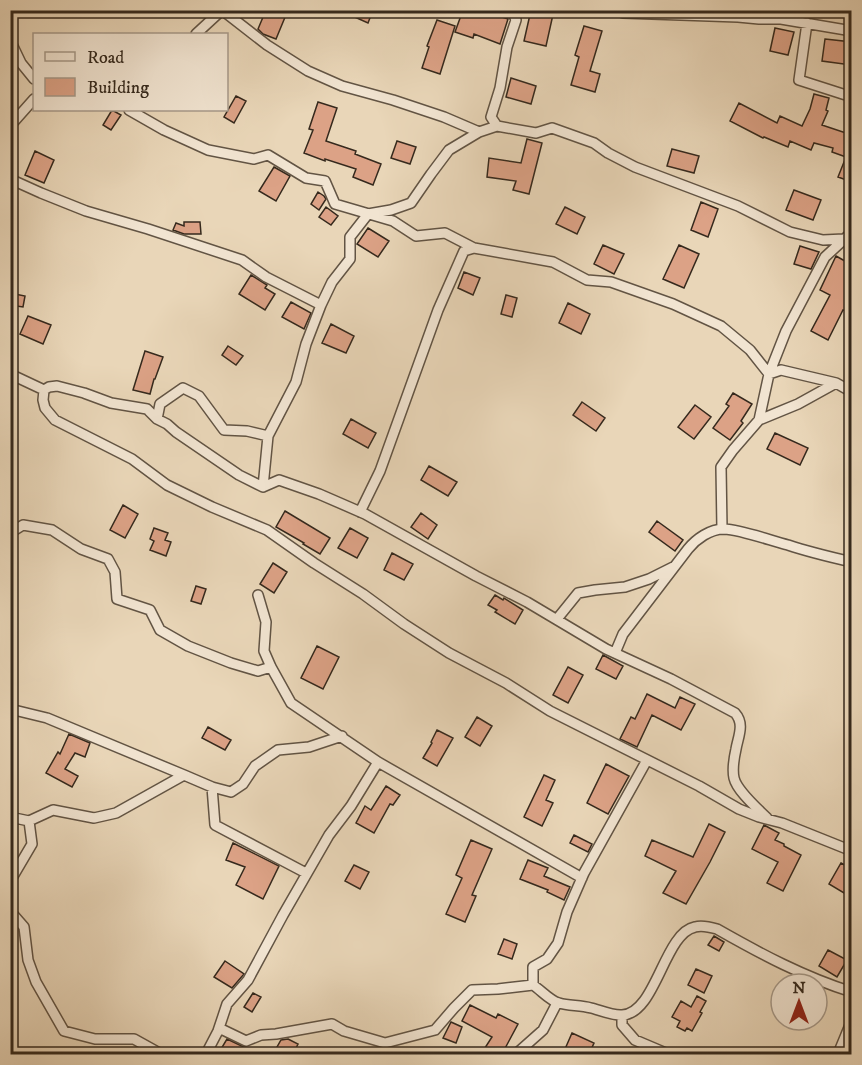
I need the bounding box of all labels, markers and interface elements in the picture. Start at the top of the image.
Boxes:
legend [33,33,228,111]
text: Road [87,47,124,69]
text: Building [87,77,149,99]
north arrow [769,972,829,1032]
text: N [792,978,806,998]

